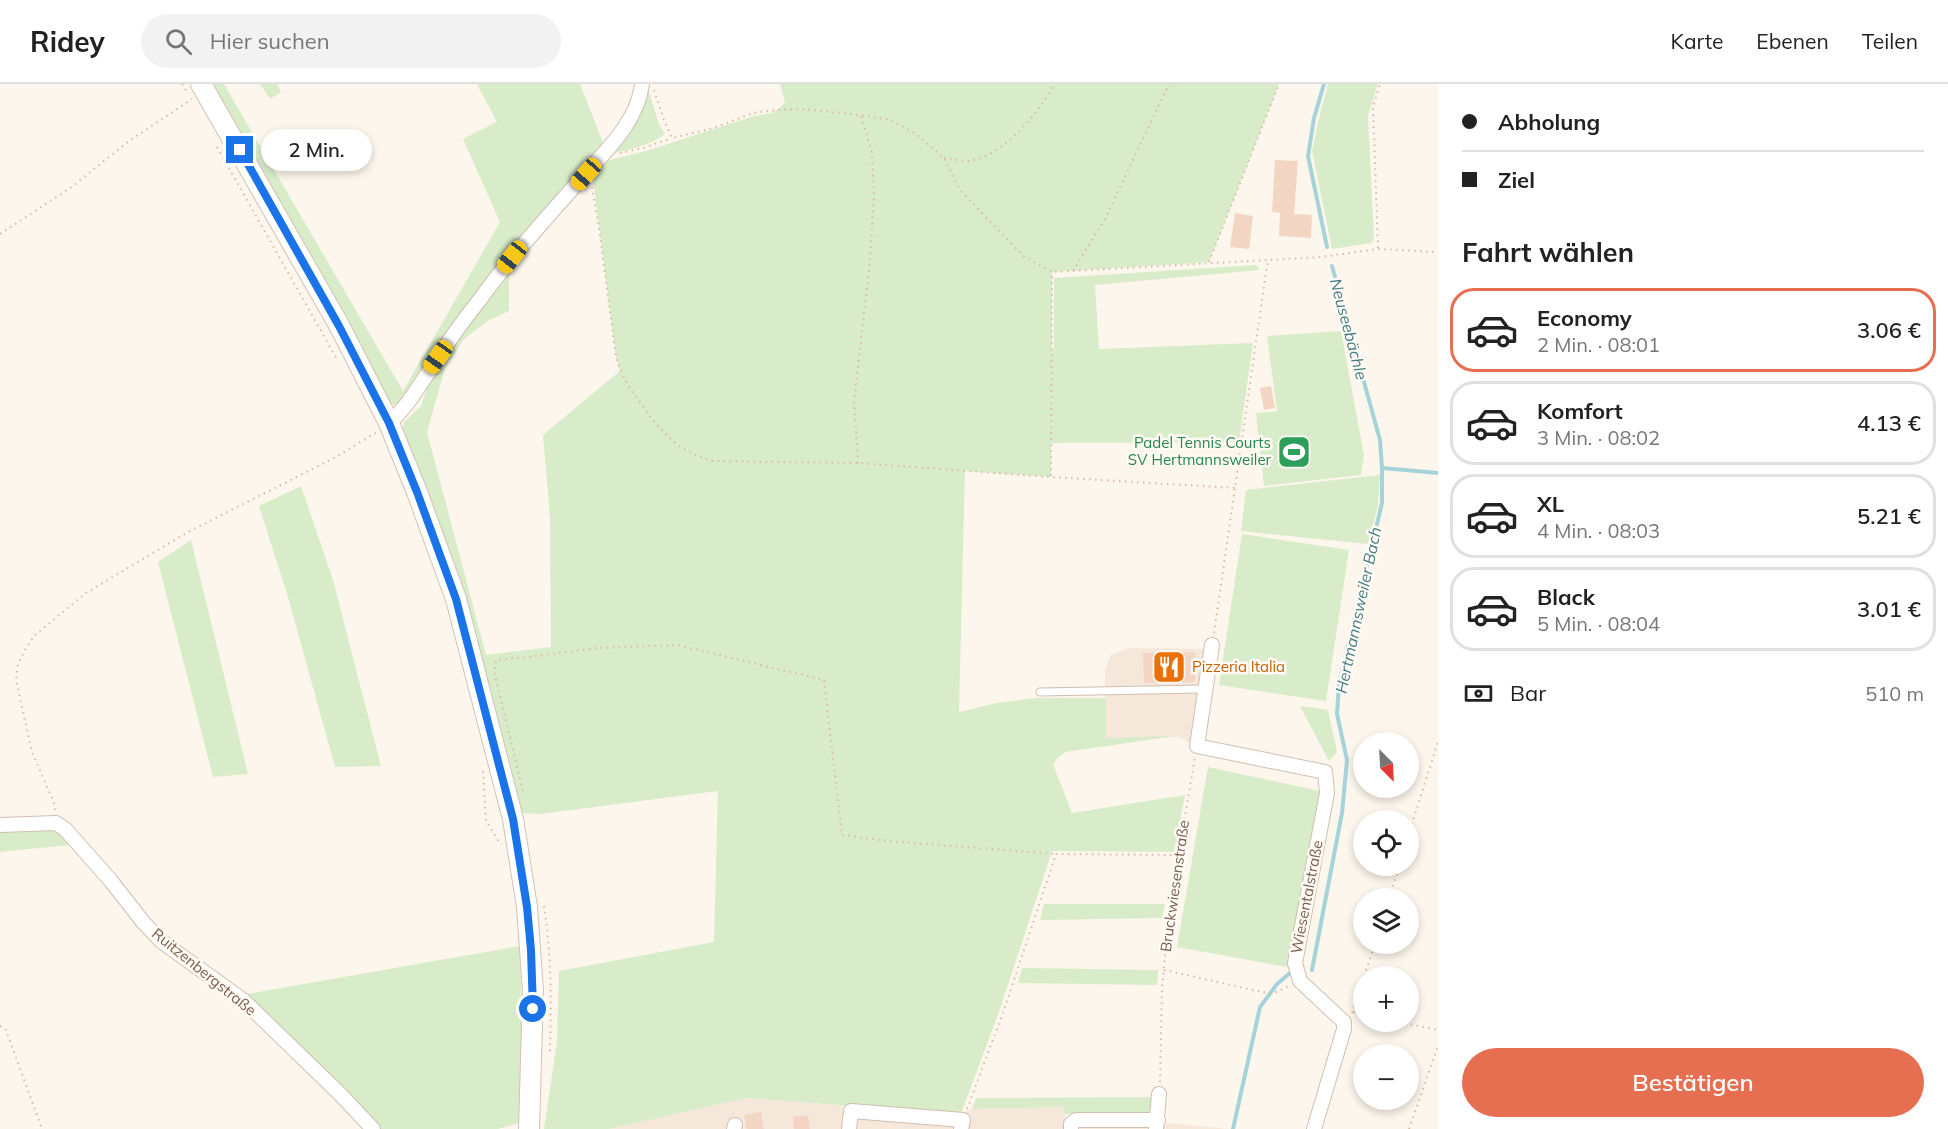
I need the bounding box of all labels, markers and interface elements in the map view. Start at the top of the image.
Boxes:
search box [141,14,561,68]
text: Ridey [30,24,105,59]
icon: search [162,25,195,58]
text: Hier suchen [210,27,330,55]
text: Karte [1671,28,1723,54]
text: Ebenen [1756,28,1829,54]
text: Teilen [1862,28,1918,54]
text: Abholung [1498,108,1600,136]
callout: 2 Min. [261,129,372,171]
route end [226,136,253,163]
text: 2 Min. [288,137,345,162]
car [567,155,605,193]
text: Ziel [1498,166,1535,194]
text: Fahrt wählen [1462,235,1634,269]
car [494,237,530,277]
water label: Neuseebächle [1326,276,1372,382]
icon: car [1465,303,1519,357]
text: Economy [1537,304,1632,332]
text: 3.06 € [1857,316,1921,344]
text: 2 Min. · 08:01 [1537,332,1660,357]
car [420,337,456,377]
icon: car [1465,396,1519,450]
text: Komfort [1537,397,1623,425]
text: 4.13 € [1857,409,1921,437]
text: 3 Min. · 08:02 [1537,425,1660,450]
place label: Padel Tennis Courts SV Hertmannsweiler [1128,433,1272,469]
sports icon: Padel Tennis Courts SV Hertmannsweiler [1276,434,1312,470]
icon: car [1465,489,1519,543]
text: XL [1537,490,1564,518]
text: 5.21 € [1857,502,1921,530]
text: 4 Min. · 08:03 [1537,518,1660,543]
water label: Hertmannsweiler Bach [1331,525,1385,695]
icon: car [1465,582,1519,636]
text: Black [1537,583,1595,611]
text: 3.01 € [1857,595,1921,623]
text: 5 Min. · 08:04 [1537,611,1660,636]
restaurant icon: Pizzeria Italia [1151,649,1187,685]
place label: Pizzeria Italia [1192,657,1285,676]
icon: cash [1462,677,1495,710]
text: Bar [1510,679,1546,707]
text: 510 m [1865,681,1924,706]
north arrow [1353,732,1419,798]
map controls [1353,732,1419,1110]
button: locate [1353,810,1419,876]
street label: Bruckwiesenstraße [1156,819,1193,953]
street label: Wiesentalstraße [1286,839,1327,955]
button: layers [1353,888,1419,954]
street label: Ruitzenbergstraße [148,924,260,1019]
button: + [1353,966,1419,1032]
route start [519,995,546,1022]
button: − [1353,1044,1419,1110]
button: Bestätigen [1462,1048,1924,1117]

